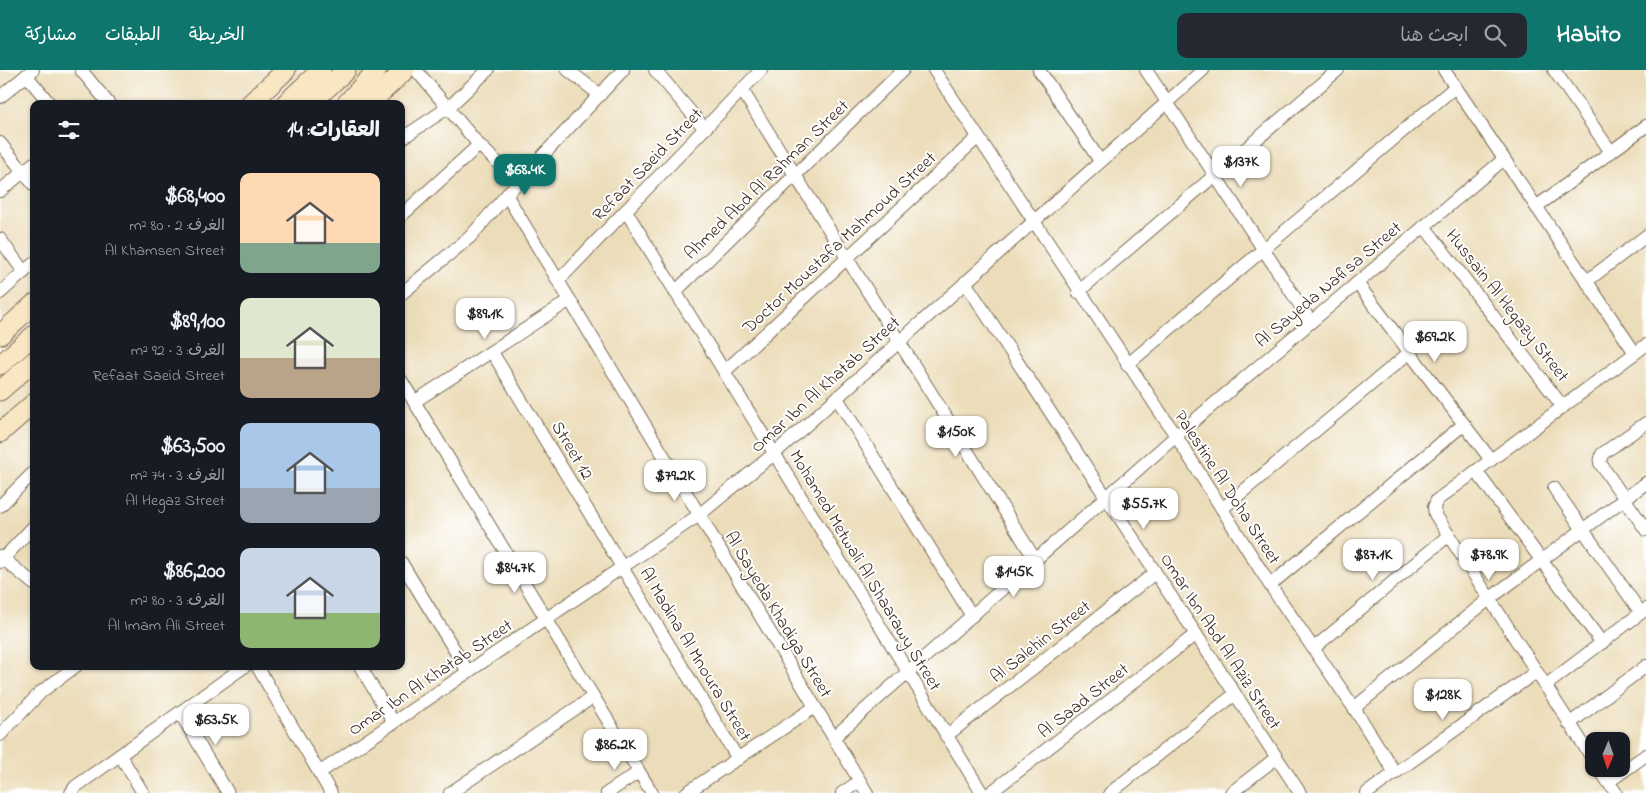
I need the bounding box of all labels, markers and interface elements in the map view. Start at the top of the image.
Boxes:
search box [1177,13,1527,58]
text: Habito [1557,18,1621,53]
icon: search [1481,21,1509,49]
text: مشاركة [25,23,77,49]
text: الطبقات [105,23,161,49]
text: الخريطة [189,23,245,49]
text: ابحث هنا [1400,23,1469,50]
street label: Ahmed Abd Al Rahman Street [679,94,856,266]
street label: Refaat Saeid Street [587,103,710,228]
icon: filters [55,116,83,144]
text: العقارات: 14 [287,116,380,146]
street label: Doctor Moustafa Mahmoud Street [737,146,943,341]
pin: $137K [1206,146,1276,188]
text: $137K [1223,150,1259,174]
pin: $68.4K [484,154,566,196]
text: $68.4K [505,158,545,182]
text: $68,400 [165,182,225,212]
icon: home [280,193,340,253]
text: الغرف: 2 · 80 m² [129,214,225,238]
street label: Al Sayeda Nafisa Street [1250,216,1408,355]
street label: Hussain Al Hegazy Street [1438,224,1574,389]
text: Al Khamsen Street [105,239,225,263]
pin: $89.1K [444,298,526,340]
text: $89.1K [467,302,503,326]
text: $89,100 [170,307,225,337]
street label: Omar Ibn Al Khatab Street [746,311,907,460]
icon: home [280,318,340,378]
pin: $69.2K [1394,320,1476,363]
text: $69.2K [1415,325,1455,349]
text: الغرف: 3 · 92 m² [131,339,225,363]
text: Refaat Saeid Street [93,364,225,388]
street label: Palestine Al Doha Street [1167,406,1286,570]
pin: $150K [921,416,991,458]
street label: Street 12 [544,417,599,485]
text: $150K [937,420,975,444]
text: $63,500 [161,432,225,462]
icon: home [280,443,340,503]
street label: Mohamed Metwali Al Shaarawy Street [782,446,947,697]
pin: $79.2K [634,460,716,502]
text: الغرف: 3 · 74 m² [130,464,225,488]
text: $79.2K [655,464,695,488]
pin: $55.7K [1103,488,1185,530]
text: Al Hegaz Street [125,489,225,513]
text: $55.7K [1121,492,1167,516]
street label: Al Sayeda Khadiga Street [716,527,837,704]
pin: $87.1K [1332,538,1414,581]
pin: $78.9K [1448,538,1530,581]
text: $87.1K [1354,543,1392,567]
text: $78.9K [1470,543,1508,567]
street label: Omar Ibn Abd Al Aziz Street [1152,549,1286,735]
pin: $84.7K [474,552,556,594]
text: $84.7K [495,556,535,580]
pin: $145K [979,556,1049,598]
text: $86,200 [163,557,225,587]
text: $145K [995,560,1033,584]
street label: Al Madina Al Mnoura Street [632,563,757,747]
icon: home [280,568,340,628]
text: الغرف: 3 · 80 m² [131,589,225,613]
street label: Al Salehin Street [985,595,1097,690]
text: Al Imam Ali Street [107,614,225,638]
street label: Omar Ibn Al Khatab Street [344,614,519,744]
street label: Al Saad Street [1033,658,1135,746]
pin: $128K [1408,678,1478,721]
text: $128K [1425,683,1461,707]
pin: $63.5K [175,704,257,746]
text: $63.5K [194,708,238,732]
pin: $86.2K [574,728,656,771]
north arrow [1585,732,1630,778]
map controls [1585,732,1630,777]
text: $86.2K [594,733,636,757]

